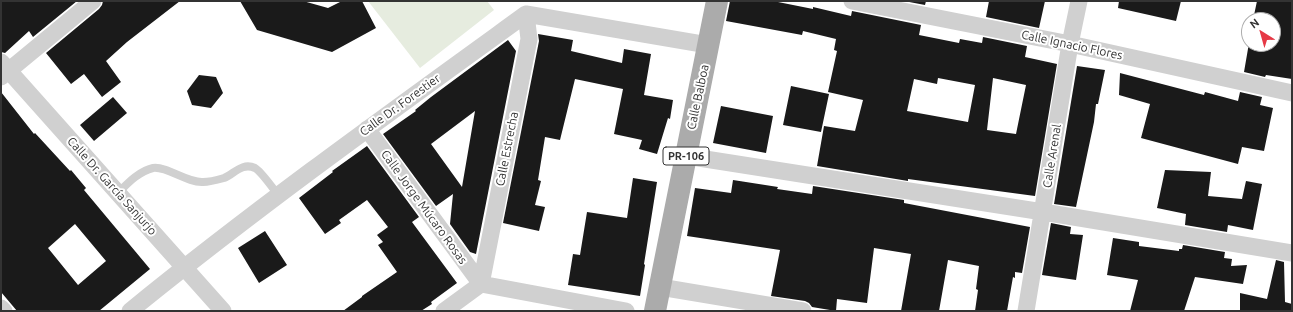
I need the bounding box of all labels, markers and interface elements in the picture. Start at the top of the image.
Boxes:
north arrow [1241,12,1281,52]
text: N [1247,16,1261,30]
street label: Calle Ignacio Flores [1020,27,1124,63]
street label: Calle Balboa [684,63,712,131]
street label: Calle Dr. Forestier [357,71,443,139]
street label: Calle Estrecha [493,111,521,187]
street label: Calle Arenal [1040,123,1064,189]
street label: Calle Dr. García Sanjurjo [64,134,160,238]
street label: Calle Jorge Múcaro Rosas [378,147,470,267]
road number: PR-106 [663,147,709,165]

